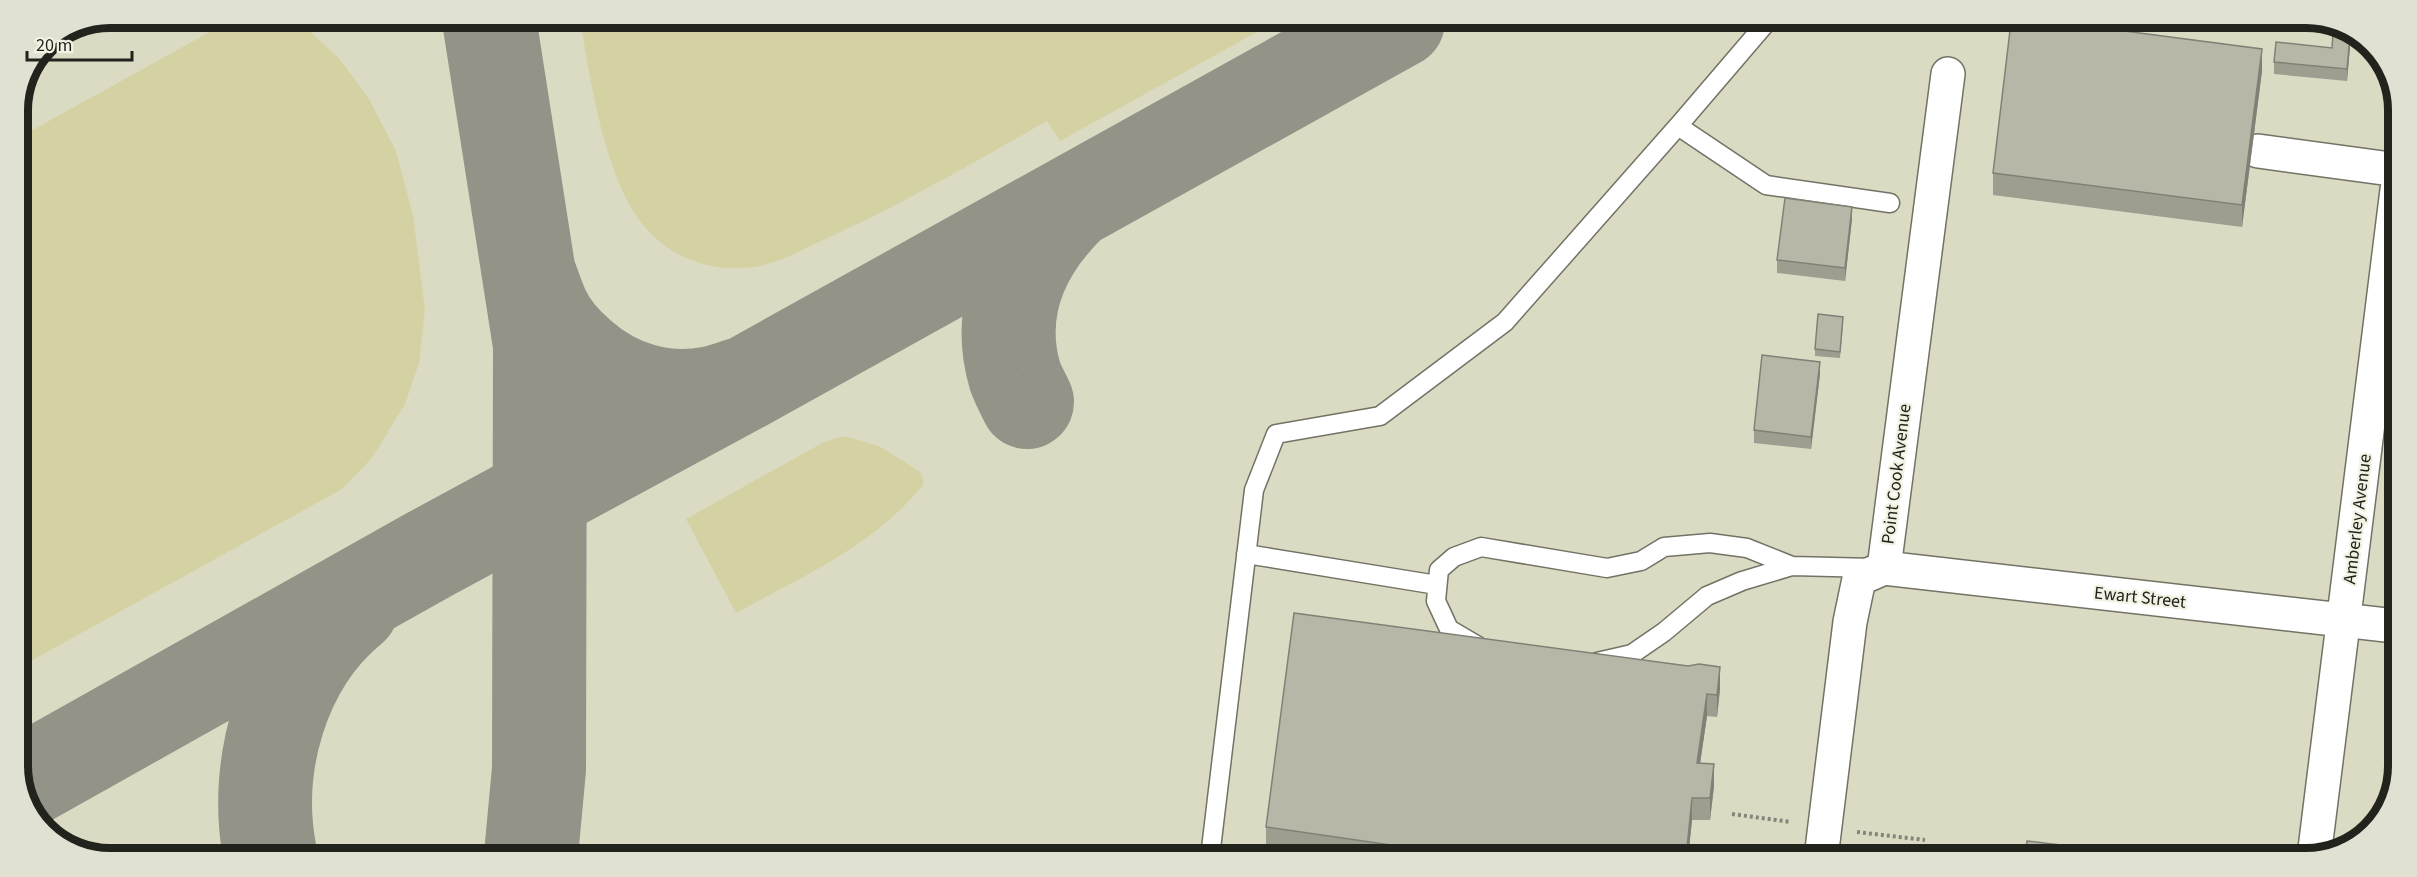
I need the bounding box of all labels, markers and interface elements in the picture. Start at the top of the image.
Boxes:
scale bar [27,24,132,62]
text: 20 m [36,33,72,58]
street label: Point Cook Avenue [1875,402,1918,546]
street label: Amberley Avenue [2337,452,2378,586]
street label: Ewart Street [2093,580,2187,615]

